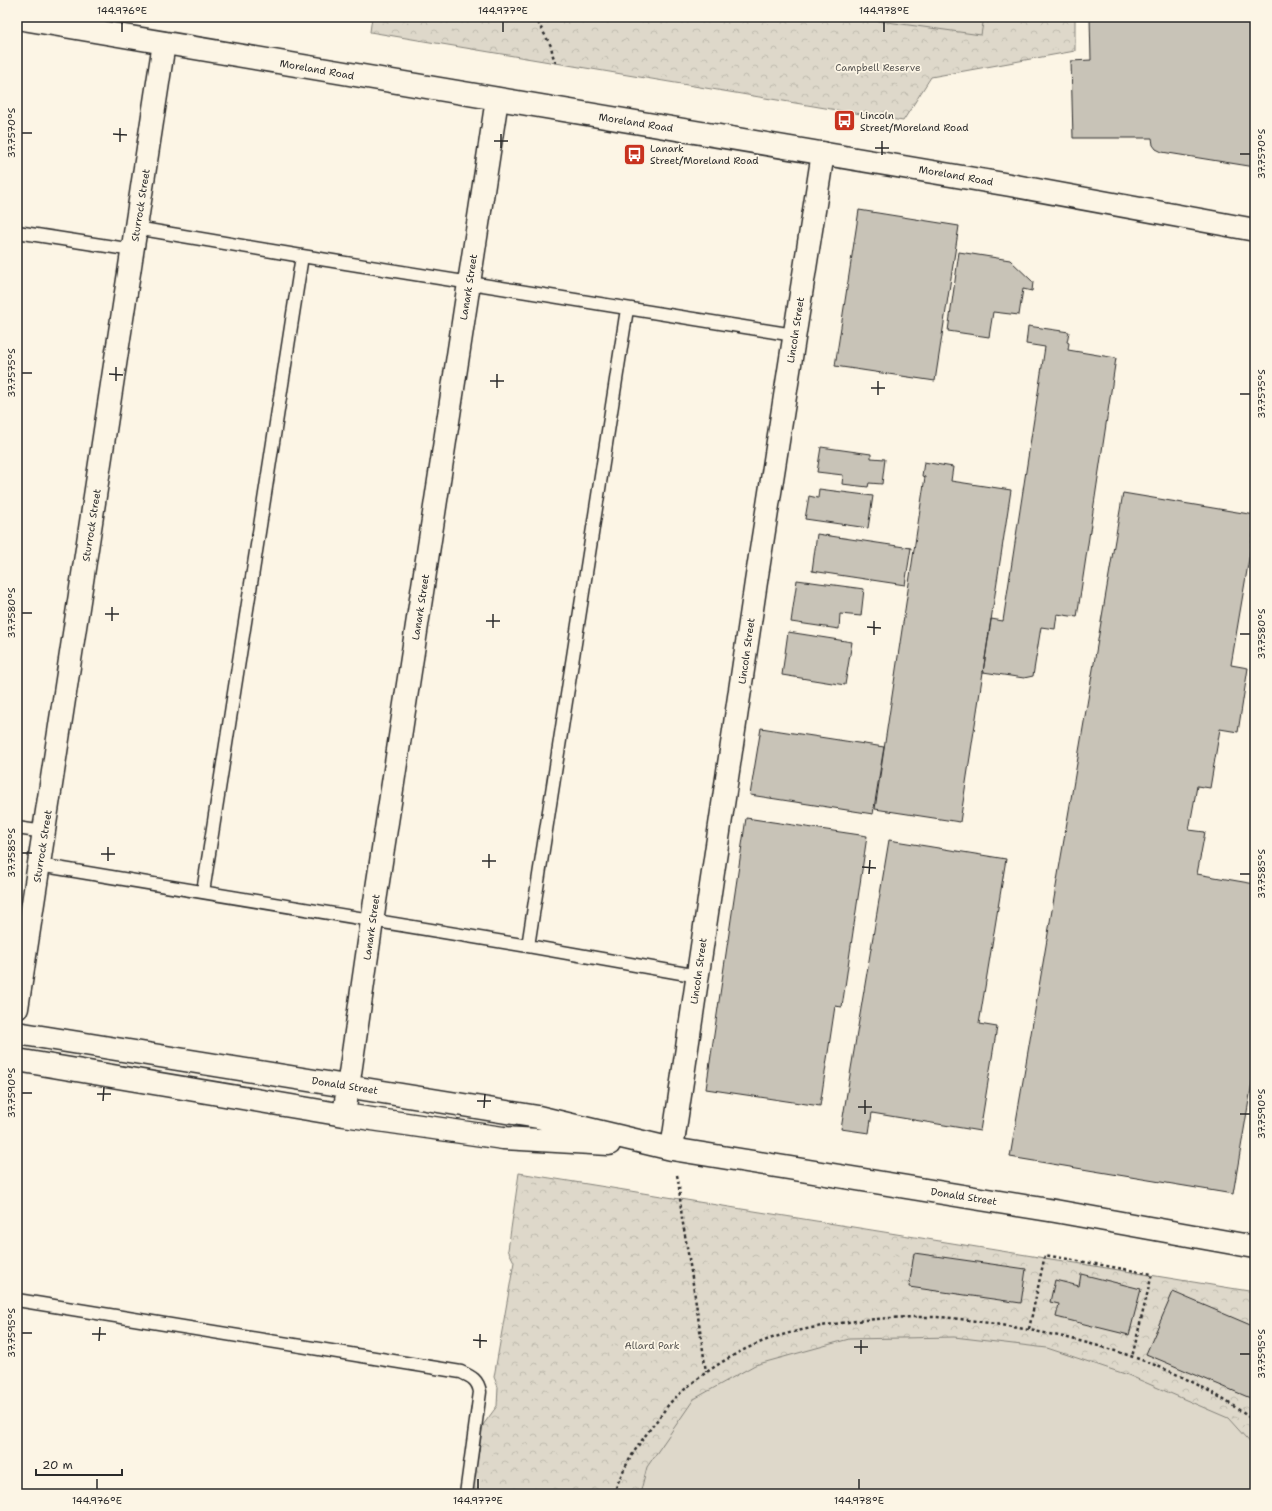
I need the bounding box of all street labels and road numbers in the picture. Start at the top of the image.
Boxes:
street label: Moreland Road [279,57,356,83]
street label: Moreland Road [598,110,675,135]
street label: Moreland Road [918,163,995,189]
street label: Sturrock Street [128,168,153,242]
street label: Lanark Street [457,253,480,321]
street label: Lincoln Street [784,296,807,364]
street label: Sturrock Street [79,488,104,562]
street label: Lanark Street [409,573,432,641]
street label: Lincoln Street [735,617,758,685]
street label: Sturrock Street [30,809,55,883]
street label: Lanark Street [360,893,383,961]
street label: Lincoln Street [687,937,710,1005]
street label: Donald Street [311,1074,379,1097]
street label: Donald Street [930,1185,998,1208]

